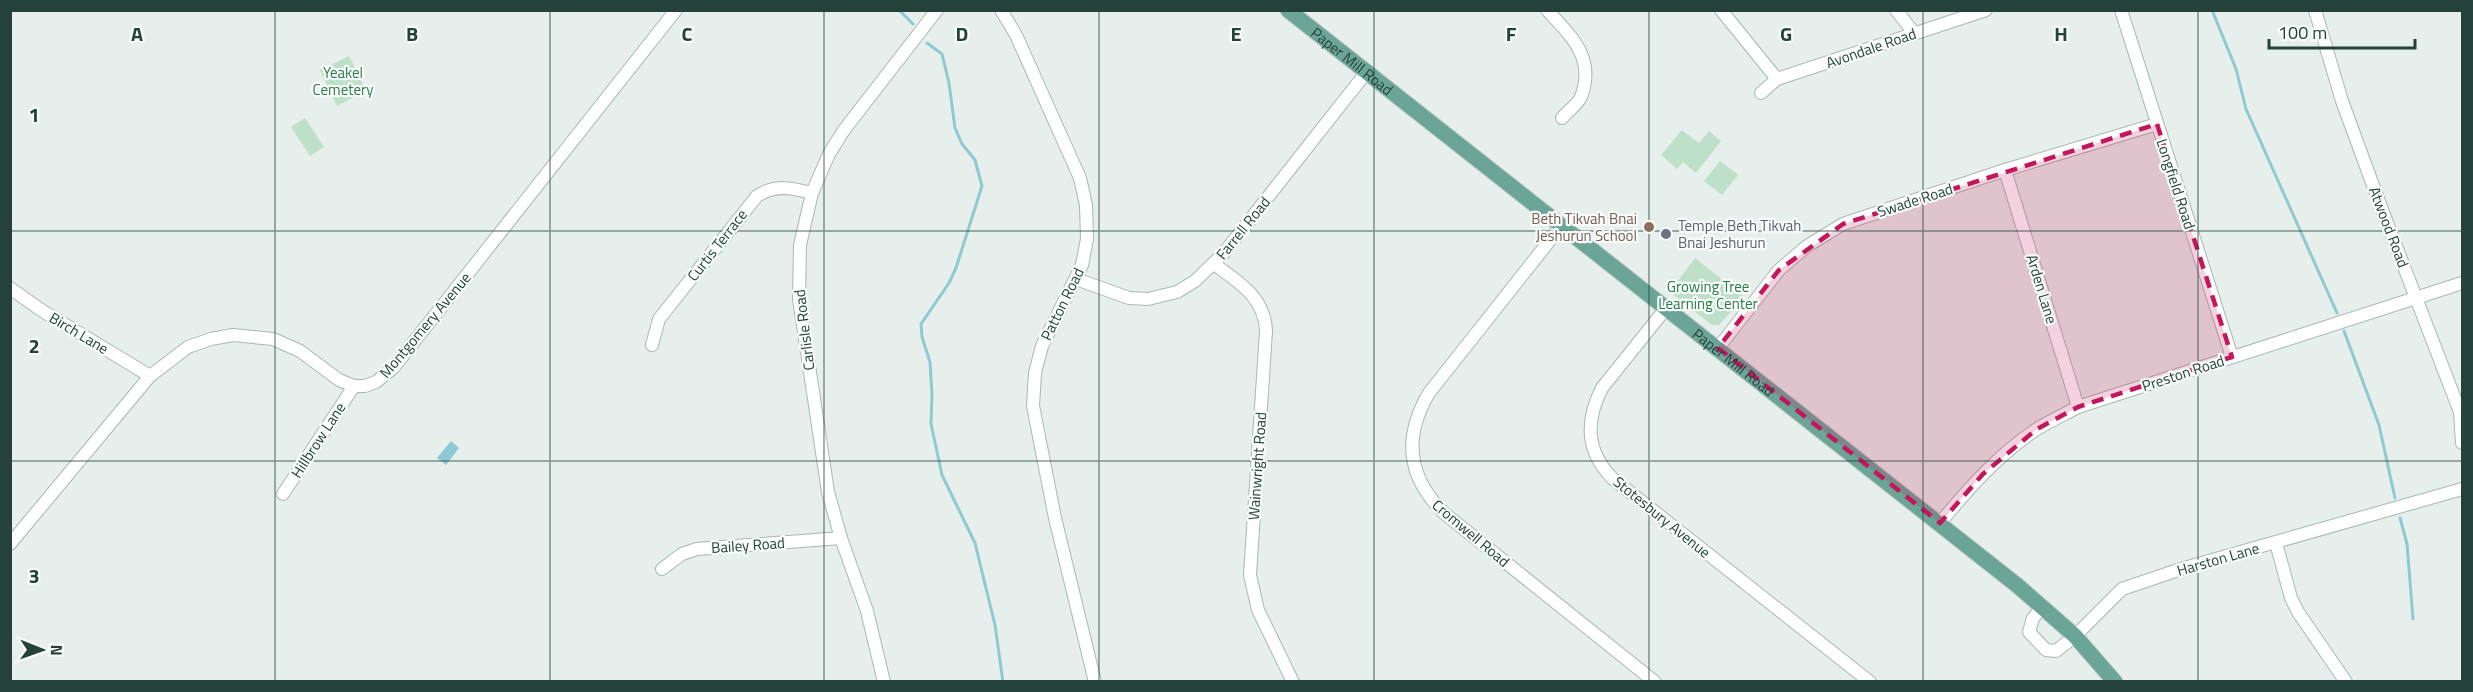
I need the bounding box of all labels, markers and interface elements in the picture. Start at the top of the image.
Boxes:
scale bar [2269,12,2414,50]
text: A [131,18,143,49]
text: B [406,18,418,49]
text: C [682,18,693,49]
text: D [956,18,968,49]
text: E [1230,18,1242,49]
text: F [1506,18,1517,49]
text: G [1780,18,1792,49]
text: H [2054,18,2068,49]
text: 100 m [2278,19,2327,46]
street label: Paper Mill Road [1306,21,1398,100]
street label: Avondale Road [1823,22,1919,74]
park label: Yeakel Cemetery [313,61,373,101]
text: 1 [28,99,40,130]
street label: Longfield Road [2151,136,2201,232]
street label: Swade Road [1874,177,1956,223]
street label: Atwood Road [2363,183,2415,271]
street label: Farrell Road [1210,191,1276,265]
street label: Curtis Terrace [681,204,753,286]
place label: Beth Tikvah Bnai Jeshurun School [1531,207,1637,247]
place label: Temple Beth Tikvah Bnai Jeshurun [1678,214,1801,254]
marker: Beth Tikvah Bnai Jeshurun School [1642,220,1656,234]
marker: Temple Beth Tikvah Bnai Jeshurun [1659,227,1673,241]
street label: Arden Lane [2021,252,2063,326]
street label: Patton Road [1034,264,1090,344]
street label: Montgomery Avenue [374,267,476,383]
park label: Growing Tree Learning Center [1658,275,1758,315]
street label: Carlisle Road [788,288,820,372]
street label: Birch Lane [45,306,113,360]
street label: Paper Mill Road [1688,322,1780,402]
text: 2 [28,330,40,361]
street label: Preston Road [2139,349,2227,397]
street label: Hillbrow Lane [285,398,351,482]
street label: Wainwright Road [1242,411,1272,521]
street label: Stotesbury Avenue [1608,470,1716,564]
street label: Cromwell Road [1427,494,1515,572]
street label: Bailey Road [710,531,786,559]
street label: Harston Lane [2174,536,2262,582]
text: 3 [28,560,40,591]
north arrow [12,620,72,680]
text: N [45,645,69,656]

